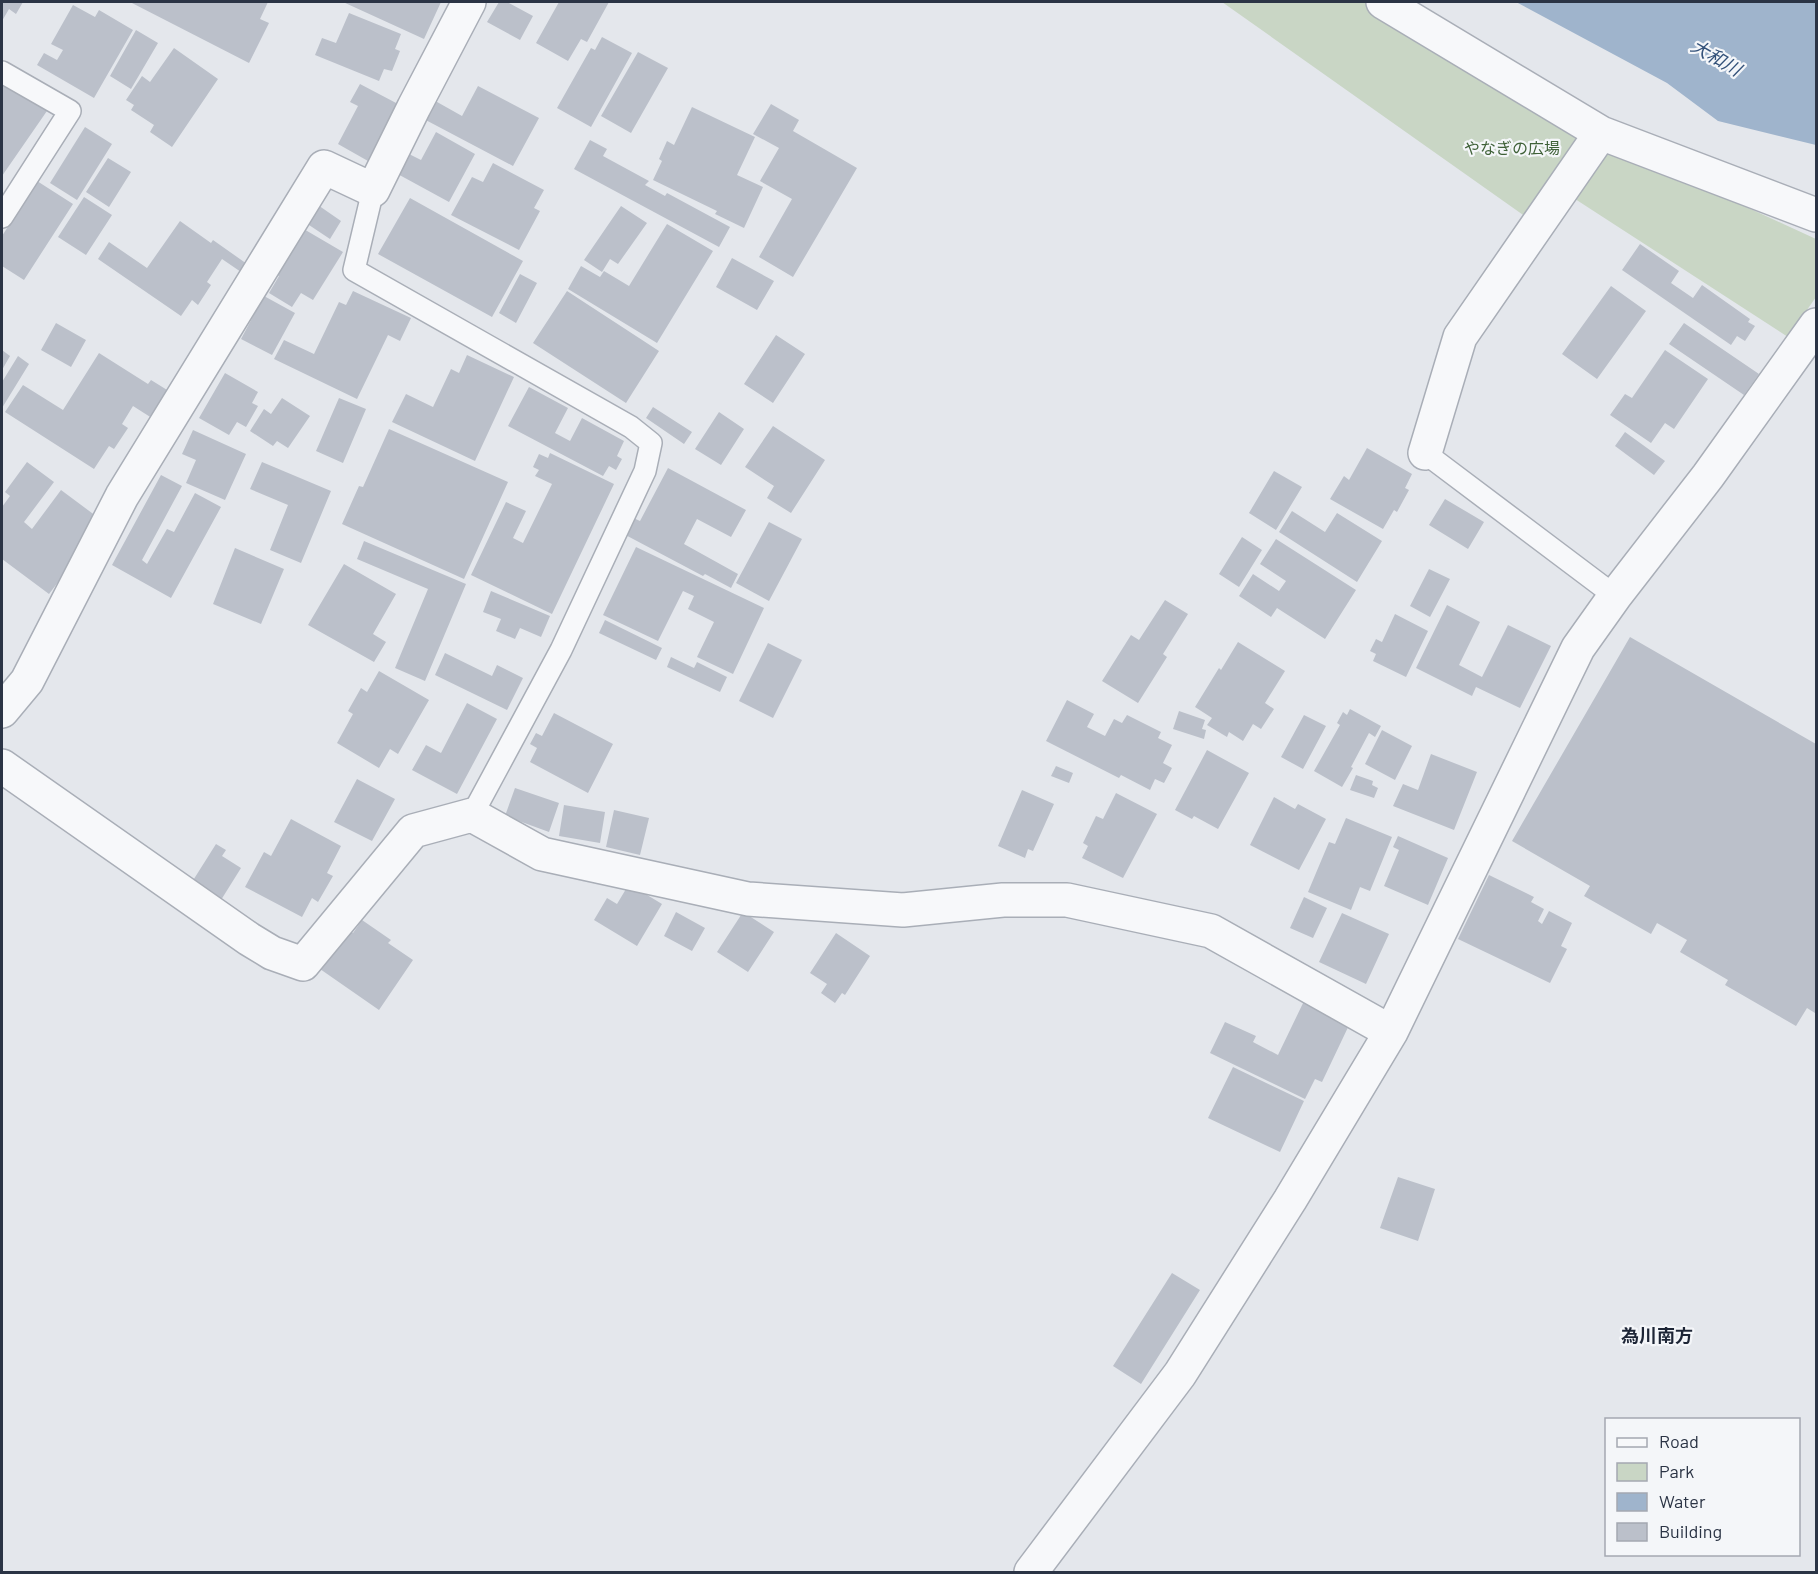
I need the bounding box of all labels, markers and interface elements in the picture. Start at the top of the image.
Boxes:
water label: 大和川 [1688,34,1747,81]
park label: やなぎの広場 [1464,138,1560,157]
district label: 為川南方 [1621,1324,1693,1346]
legend [1605,1418,1800,1556]
text: Road [1659,1430,1699,1452]
text: Park [1659,1460,1694,1482]
text: Water [1659,1490,1706,1512]
text: Building [1659,1520,1722,1542]

